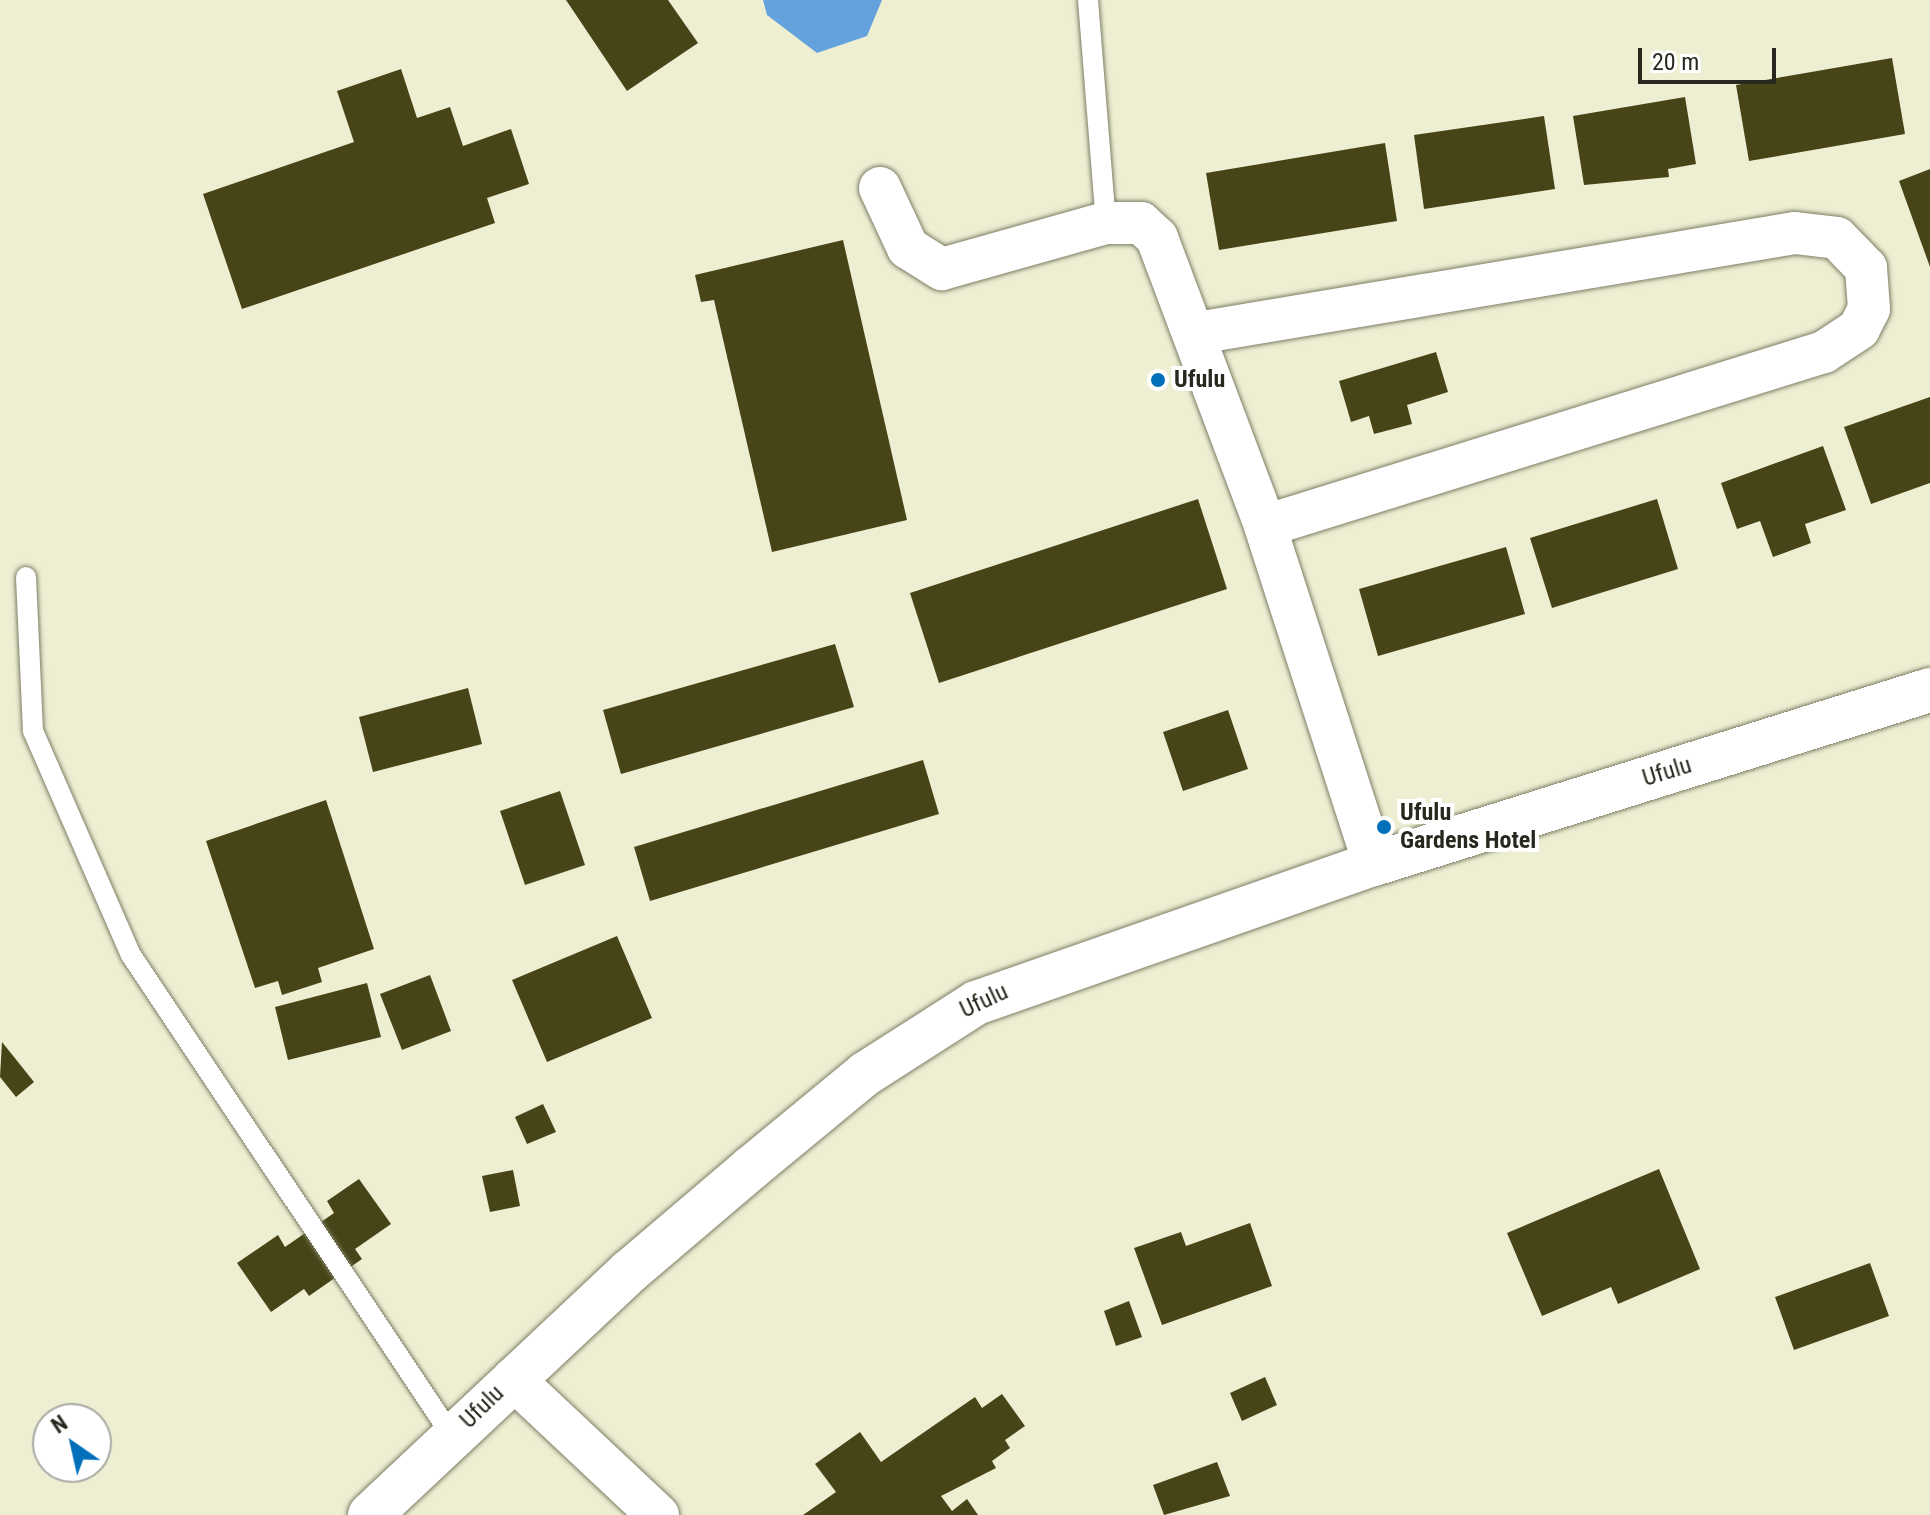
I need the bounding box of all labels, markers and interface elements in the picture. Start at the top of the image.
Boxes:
scale bar [1642,32,1780,82]
text: 20 m [1652,48,1699,76]
place label: Ufulu [1174,366,1225,394]
marker: Ufulu [1149,371,1167,389]
street label: Ufulu [1639,751,1695,793]
place label: Ufulu Gardens Hotel [1400,799,1536,855]
marker: Ufulu Gardens Hotel [1375,818,1393,836]
street label: Ufulu [955,977,1013,1025]
street label: Ufulu [454,1379,510,1435]
north arrow [32,1403,112,1483]
text: N [47,1410,72,1438]

